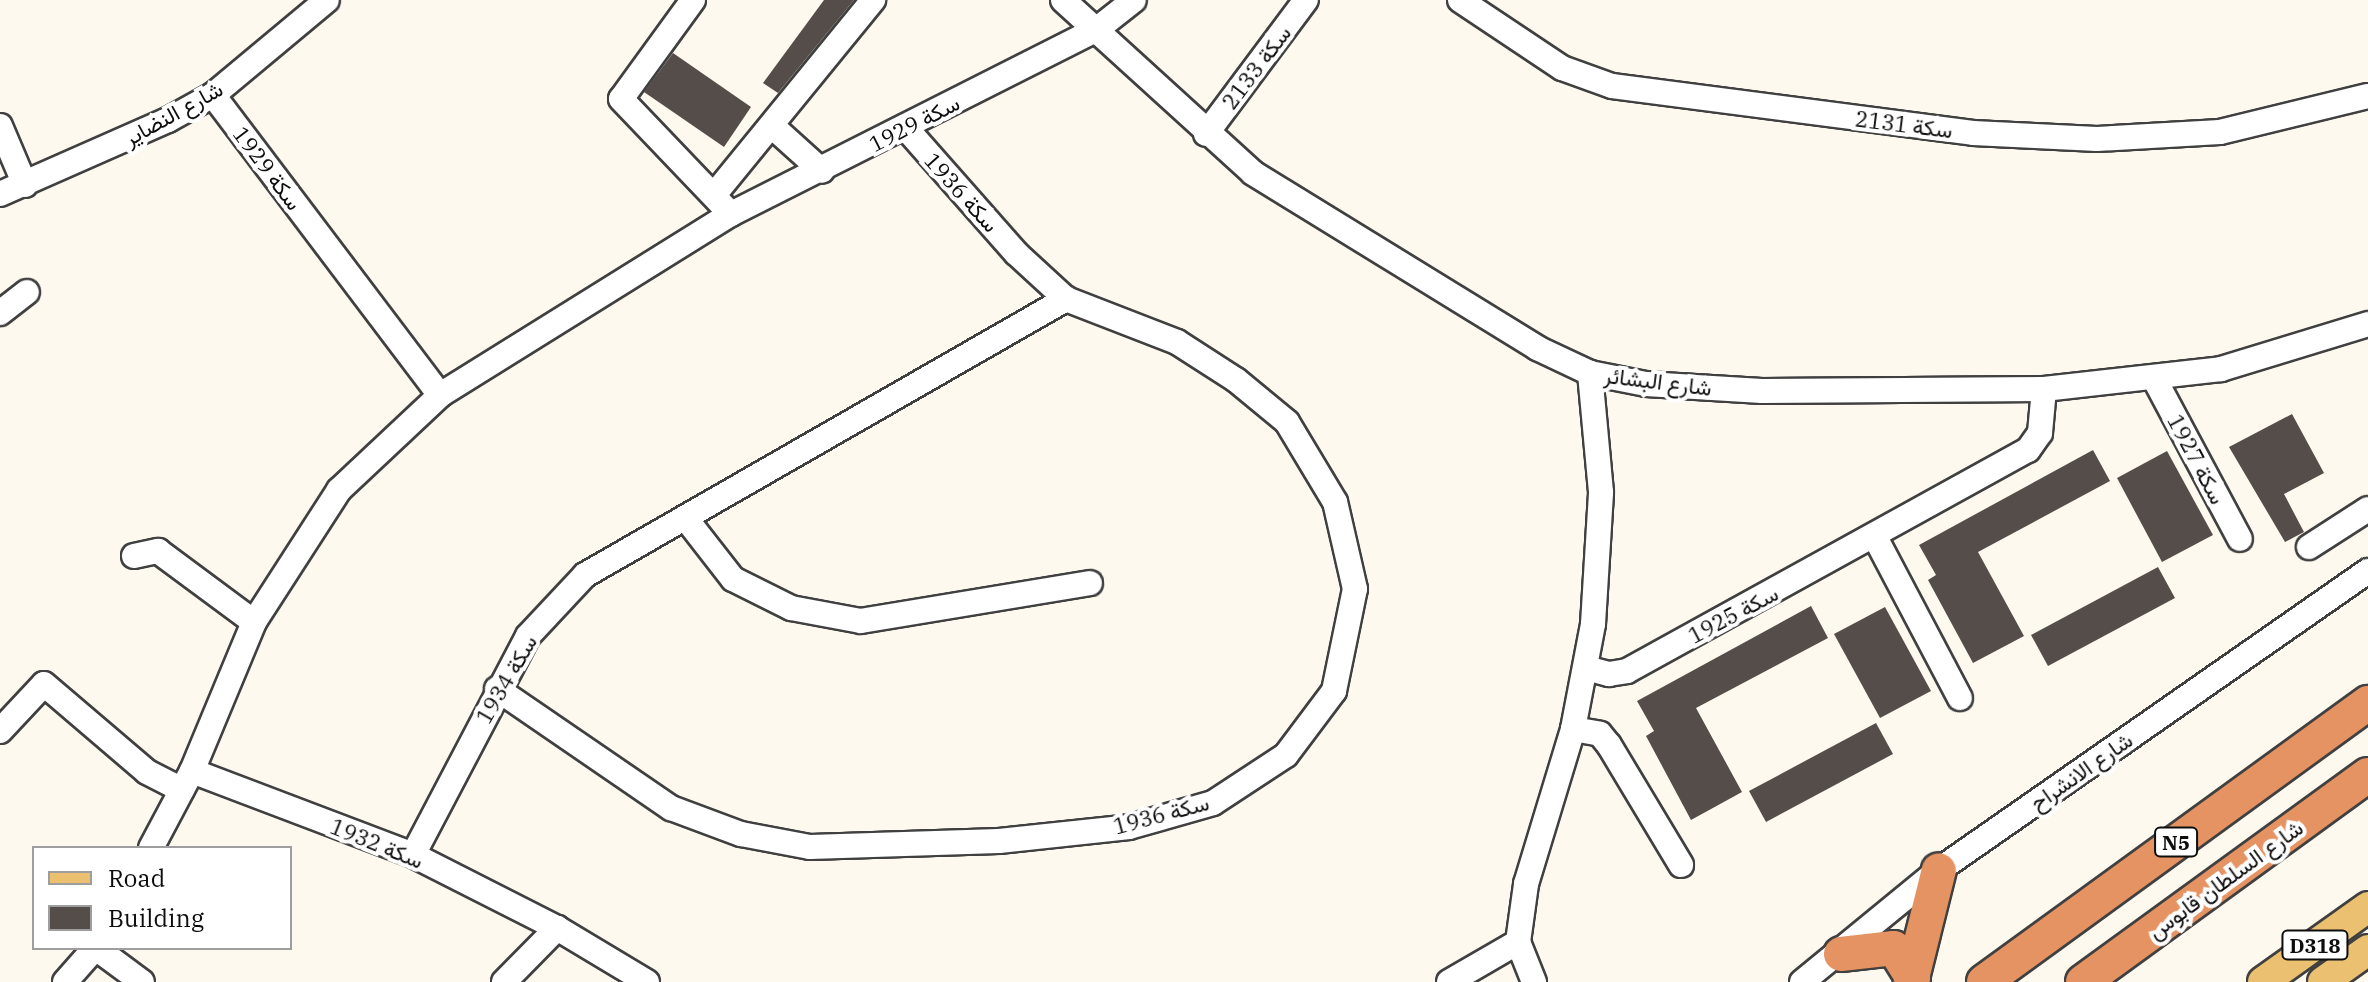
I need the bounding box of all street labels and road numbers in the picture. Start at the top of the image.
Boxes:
street label: سكة 2133 [1216,20,1296,114]
street label: شارع النضاير [119,75,227,151]
street label: سكة 1929 [864,89,964,157]
street label: سكة 2131 [1854,105,1954,143]
street label: سكة 1929 [228,121,308,215]
street label: سكة 1936 [919,147,1005,237]
street label: شارع البشائر [1603,361,1713,401]
street label: سكة 1927 [2162,410,2232,508]
street label: سكة 1925 [1684,579,1782,649]
street label: سكة 1934 [470,630,542,728]
street label: شارع الانشراح [2025,726,2137,816]
street label: سكة 1936 [1110,789,1212,839]
street label: سكة 1932 [327,812,427,874]
street label: شارع السلطان قابوس [2142,814,2308,944]
road number: N5 [2154,826,2198,858]
road number: D318 [2281,929,2349,961]

